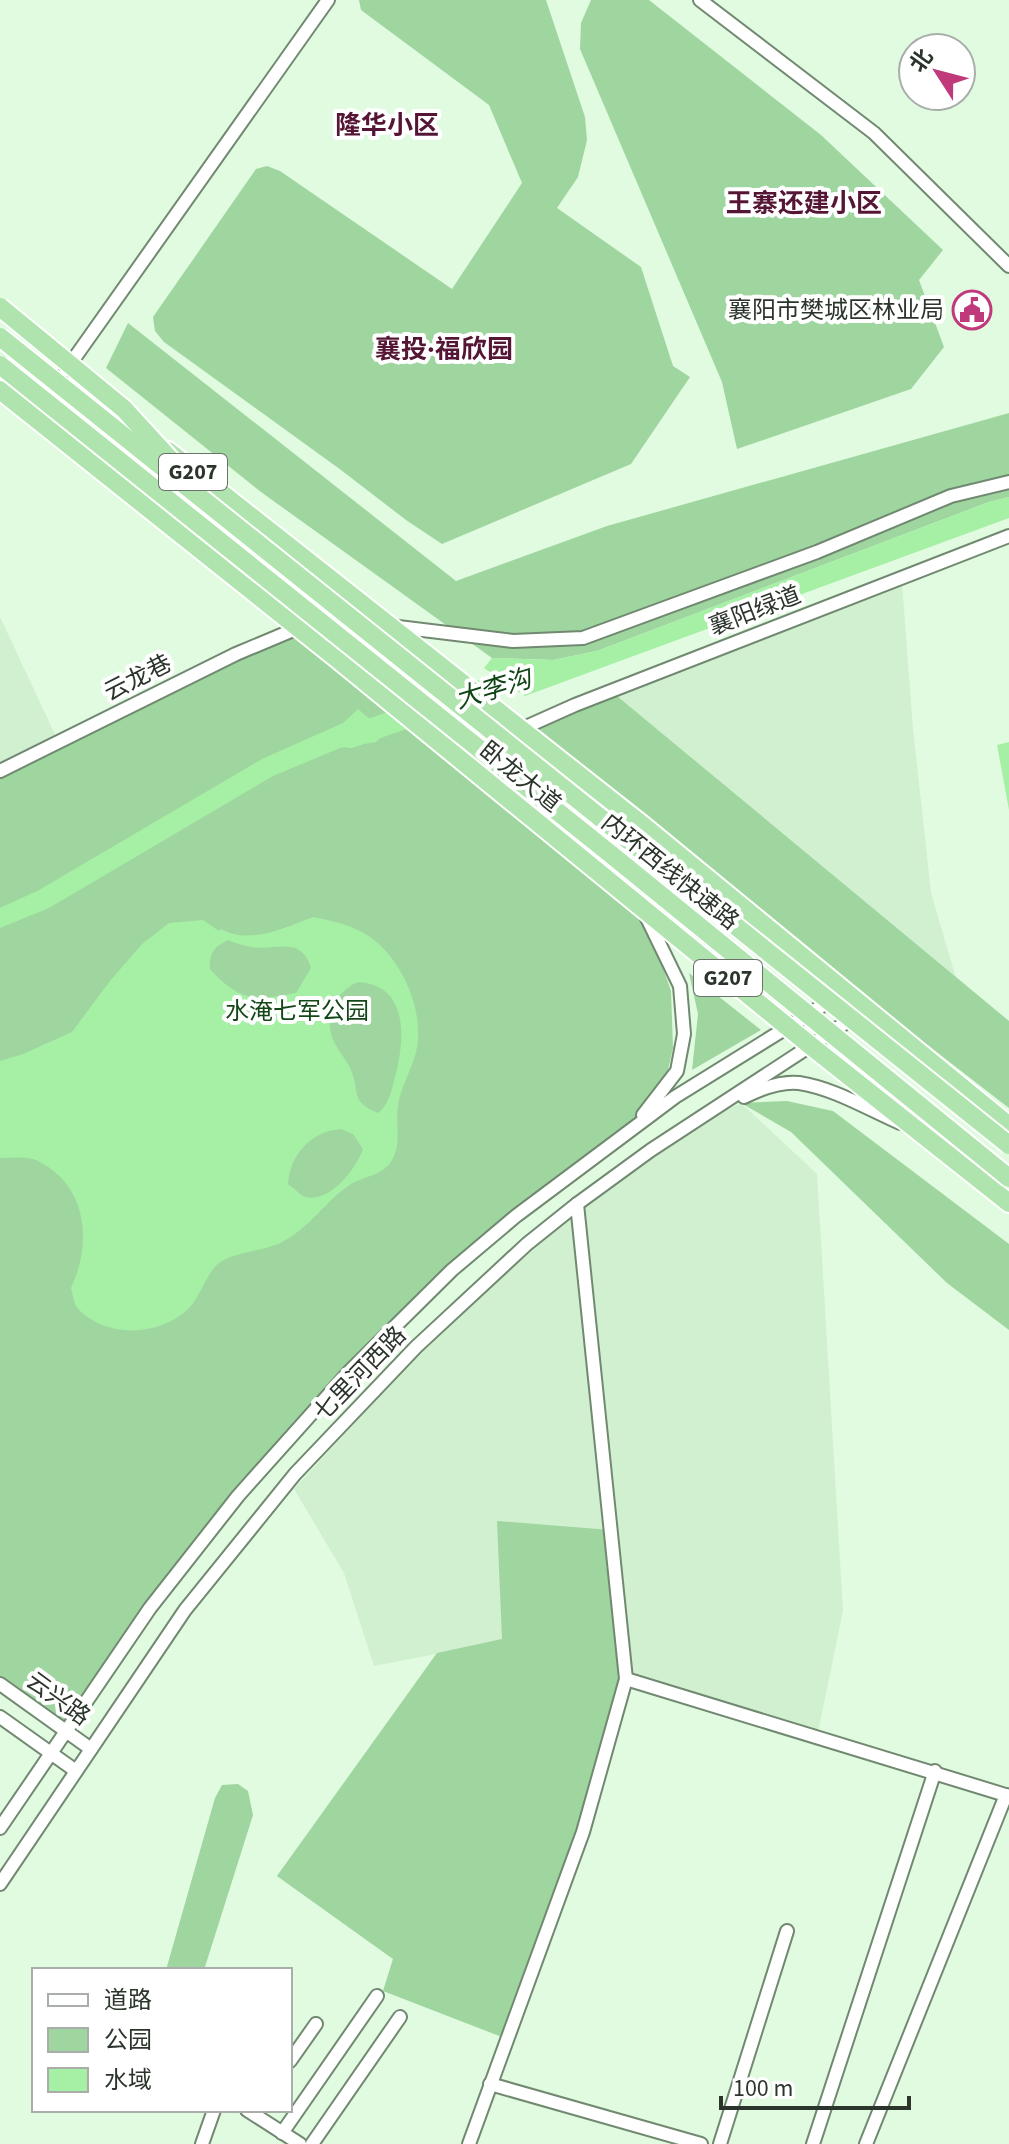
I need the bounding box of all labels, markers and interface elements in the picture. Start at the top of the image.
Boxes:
north arrow [897,32,977,112]
text: 北 [902,43,941,79]
district label: 隆华小区 [335,107,439,144]
district label: 王寨还建小区 [726,185,882,222]
public building icon: 襄阳市樊城区林业局 [951,289,993,331]
place label: 襄阳市樊城区林业局 [728,293,944,328]
district label: 襄投·福欣园 [375,331,513,368]
road number: G207 [159,454,227,490]
street label: 襄阳绿道 [704,577,806,645]
street label: 云龙巷 [98,646,178,710]
water label: 大李沟 [450,659,539,718]
street label: 卧龙大道 [472,733,568,821]
street label: 内环西线快速路 [594,806,746,938]
road number: G207 [694,960,762,996]
park label: 水淹七军公园 [225,994,369,1029]
street label: 七里河西路 [306,1319,414,1429]
street label: 云兴路 [19,1664,97,1734]
legend [32,1968,292,2112]
text: 道路 [104,1983,152,2018]
text: 公园 [104,2023,152,2058]
scale bar [721,2060,909,2110]
text: 水域 [104,2063,152,2098]
text: 100 m [733,2071,793,2106]

